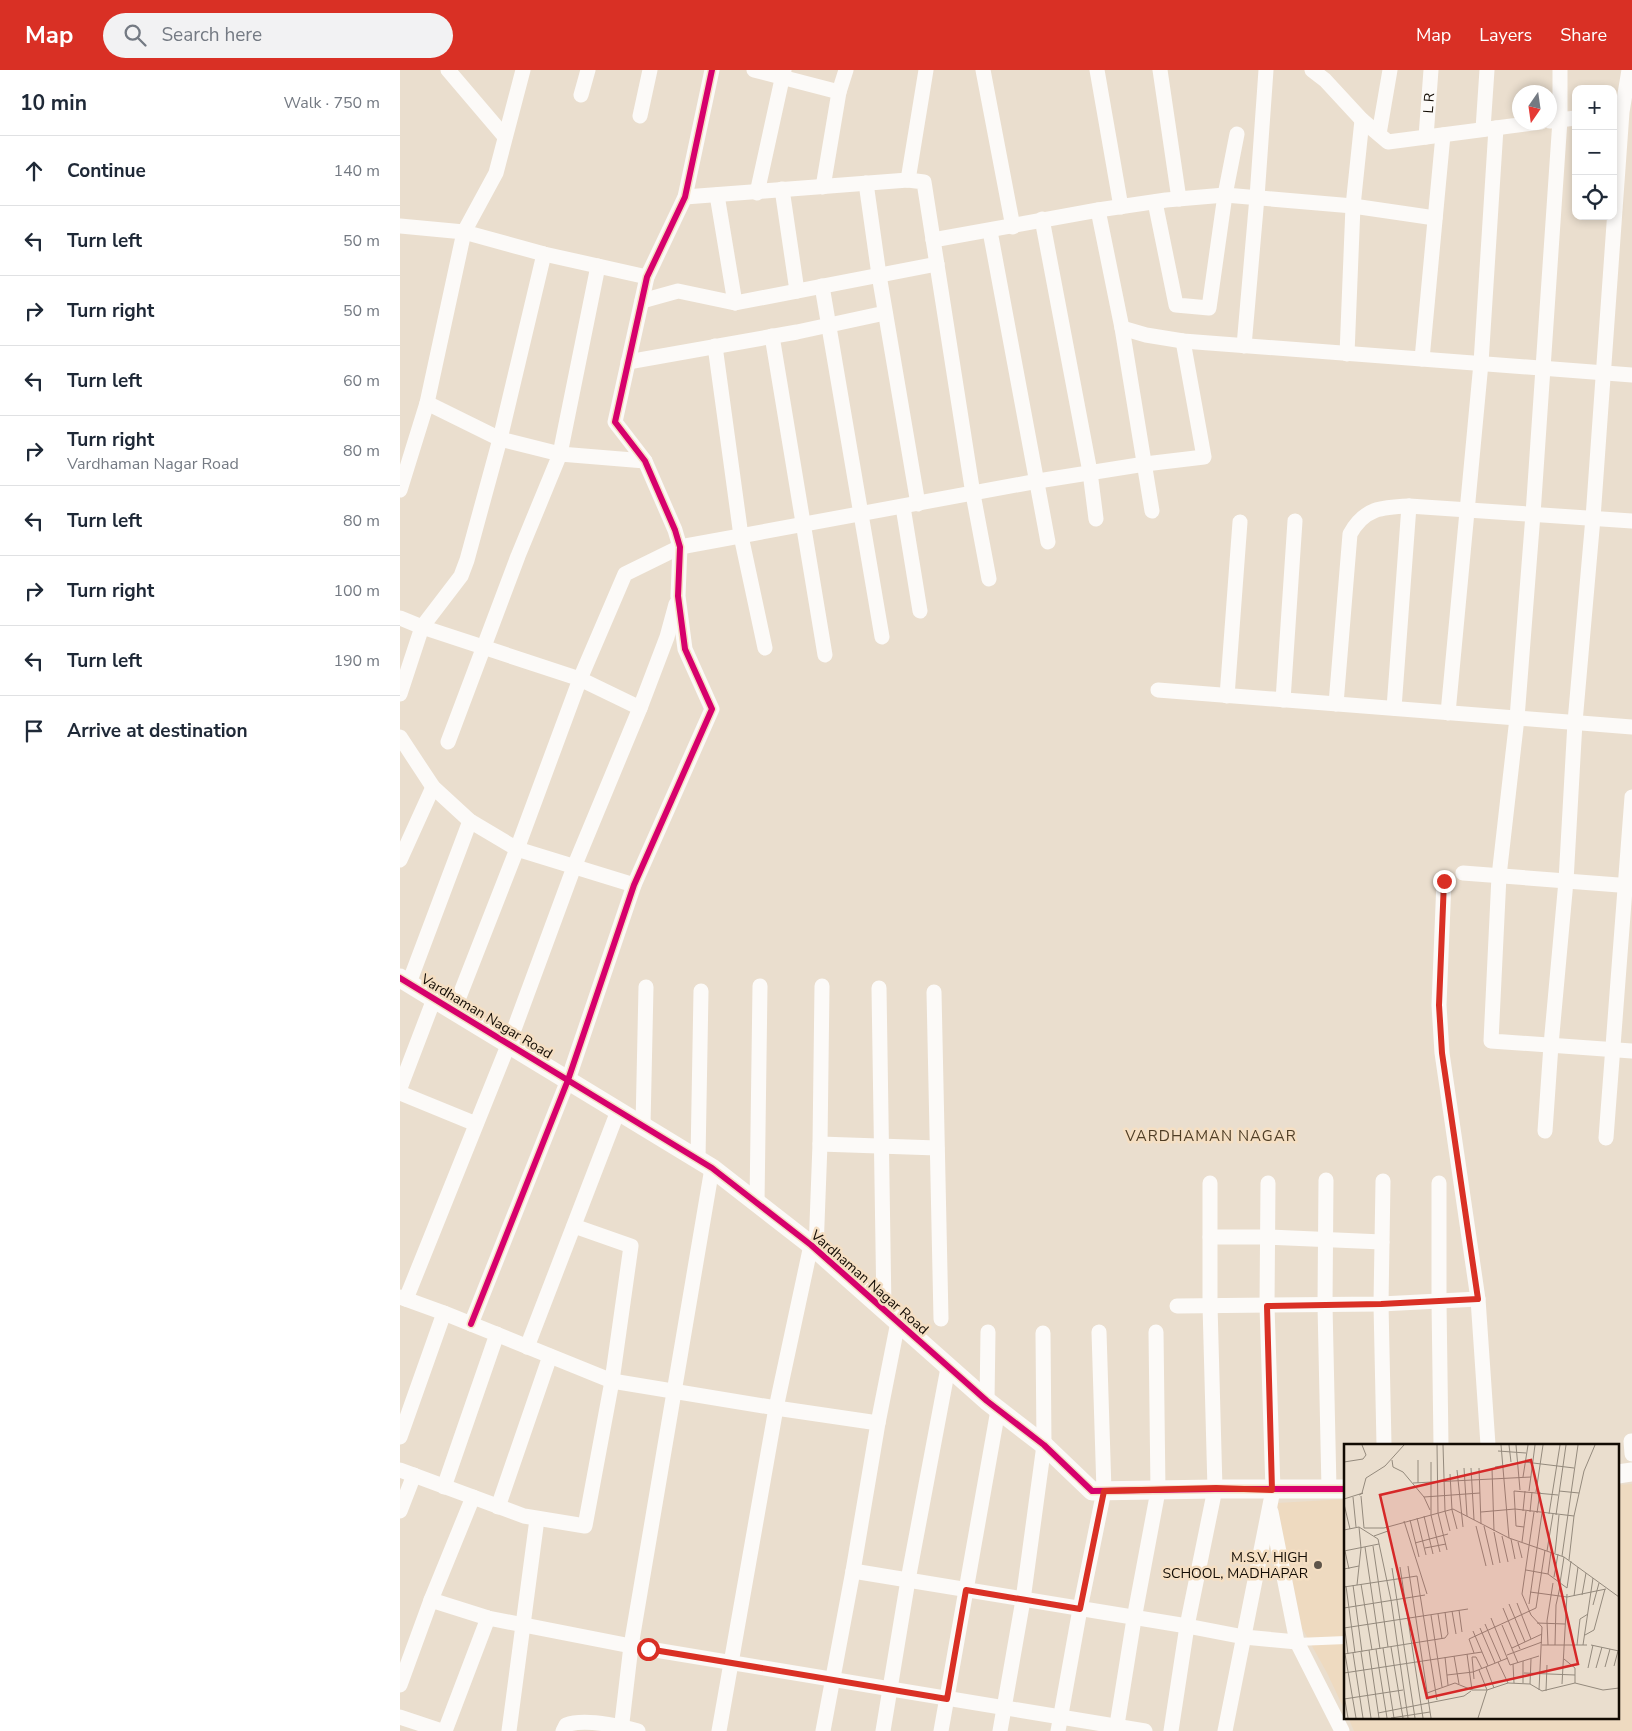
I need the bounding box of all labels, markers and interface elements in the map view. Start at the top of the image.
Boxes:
search box [103,13,453,58]
text: Map [25,19,73,51]
icon: search [121,21,149,49]
text: Search here [161,22,262,48]
text: Map [1416,23,1451,47]
text: Layers [1479,23,1532,47]
text: Share [1560,23,1607,47]
north arrow [1512,85,1557,130]
map controls [1572,85,1617,220]
button: + [1572,85,1617,130]
text: 10 min [20,89,87,117]
text: Walk · 750 m [284,92,380,114]
street label: L R [1419,92,1439,114]
button: − [1572,130,1617,175]
icon: ahead [20,157,48,185]
text: Continue [67,158,146,184]
text: 140 m [333,160,380,182]
button: locate [1572,175,1617,220]
icon: left [20,227,48,255]
text: Turn left [67,228,142,254]
text: 50 m [343,230,380,252]
icon: right [20,297,48,325]
text: Turn right [67,298,154,324]
text: 50 m [343,300,380,322]
icon: left [20,367,48,395]
text: Turn left [67,368,142,394]
text: 60 m [343,370,380,392]
text: Turn right [67,427,154,453]
icon: right [20,437,48,465]
text: 80 m [343,440,380,462]
text: Vardhaman Nagar Road [67,453,239,475]
icon: left [20,507,48,535]
text: Turn left [67,508,142,534]
text: 80 m [343,510,380,532]
icon: right [20,577,48,605]
text: Turn right [67,578,154,604]
text: 100 m [333,580,380,602]
icon: left [20,647,48,675]
text: Turn left [67,648,142,674]
text: 190 m [333,650,380,672]
icon: arrive [20,717,48,745]
text: Arrive at destination [67,718,248,744]
route end [1433,870,1456,893]
street label: Vardhaman Nagar Road [417,969,556,1063]
district label: VARDHAMAN NAGAR [1124,1126,1297,1146]
street label: Vardhaman Nagar Road [806,1225,933,1339]
inset map [1344,1444,1620,1718]
place label: M.S.V. HIGH SCHOOL, MADHAPAR [1162,1548,1308,1583]
marker: M.S.V. HIGH SCHOOL, MADHAPAR [1312,1559,1324,1571]
route start [637,1638,660,1661]

